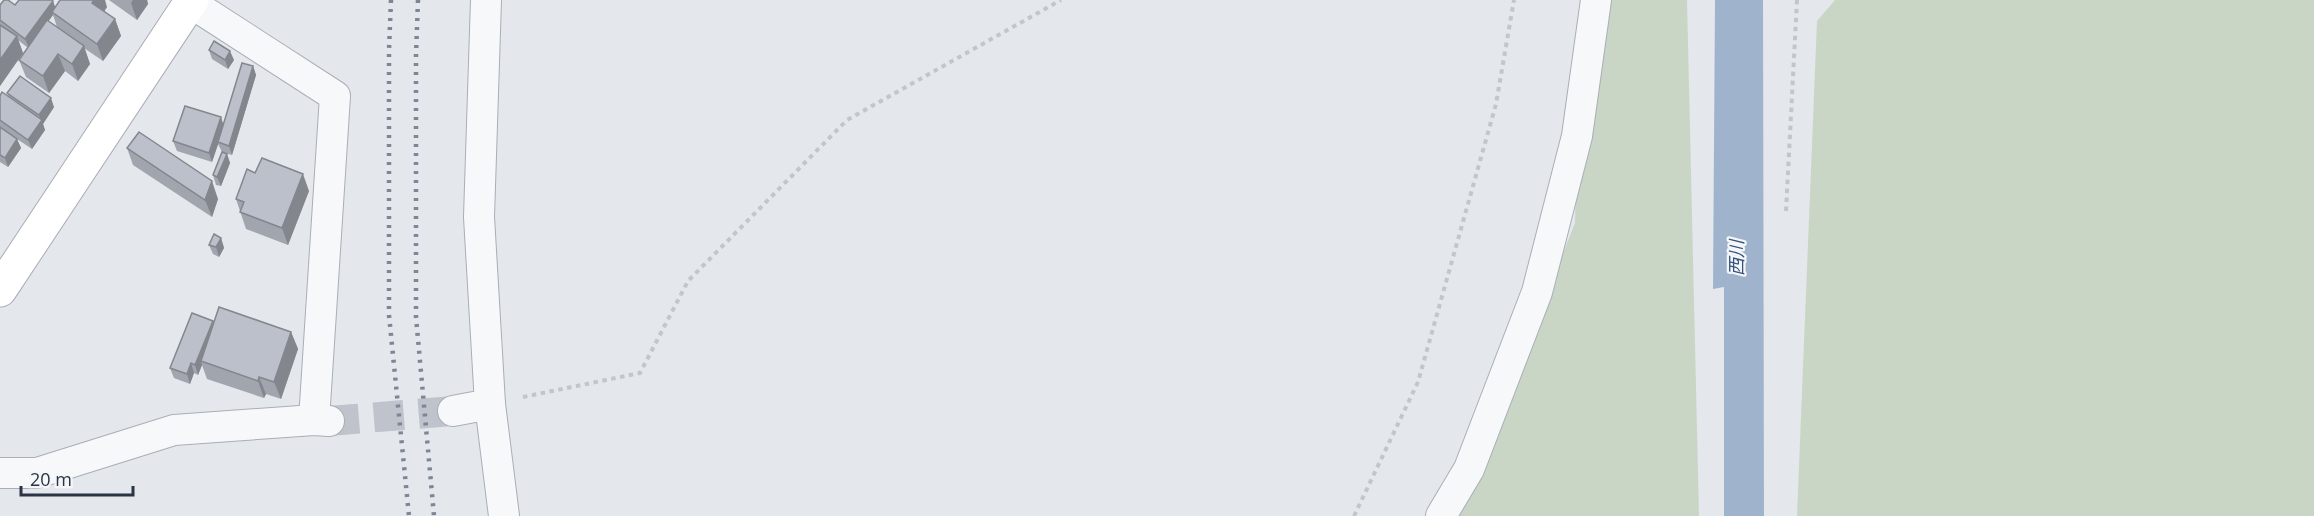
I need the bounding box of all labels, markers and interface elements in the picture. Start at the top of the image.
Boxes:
water label: 西川 [1724,238,1748,276]
scale bar [21,459,134,497]
text: 20 m [30,467,72,491]

